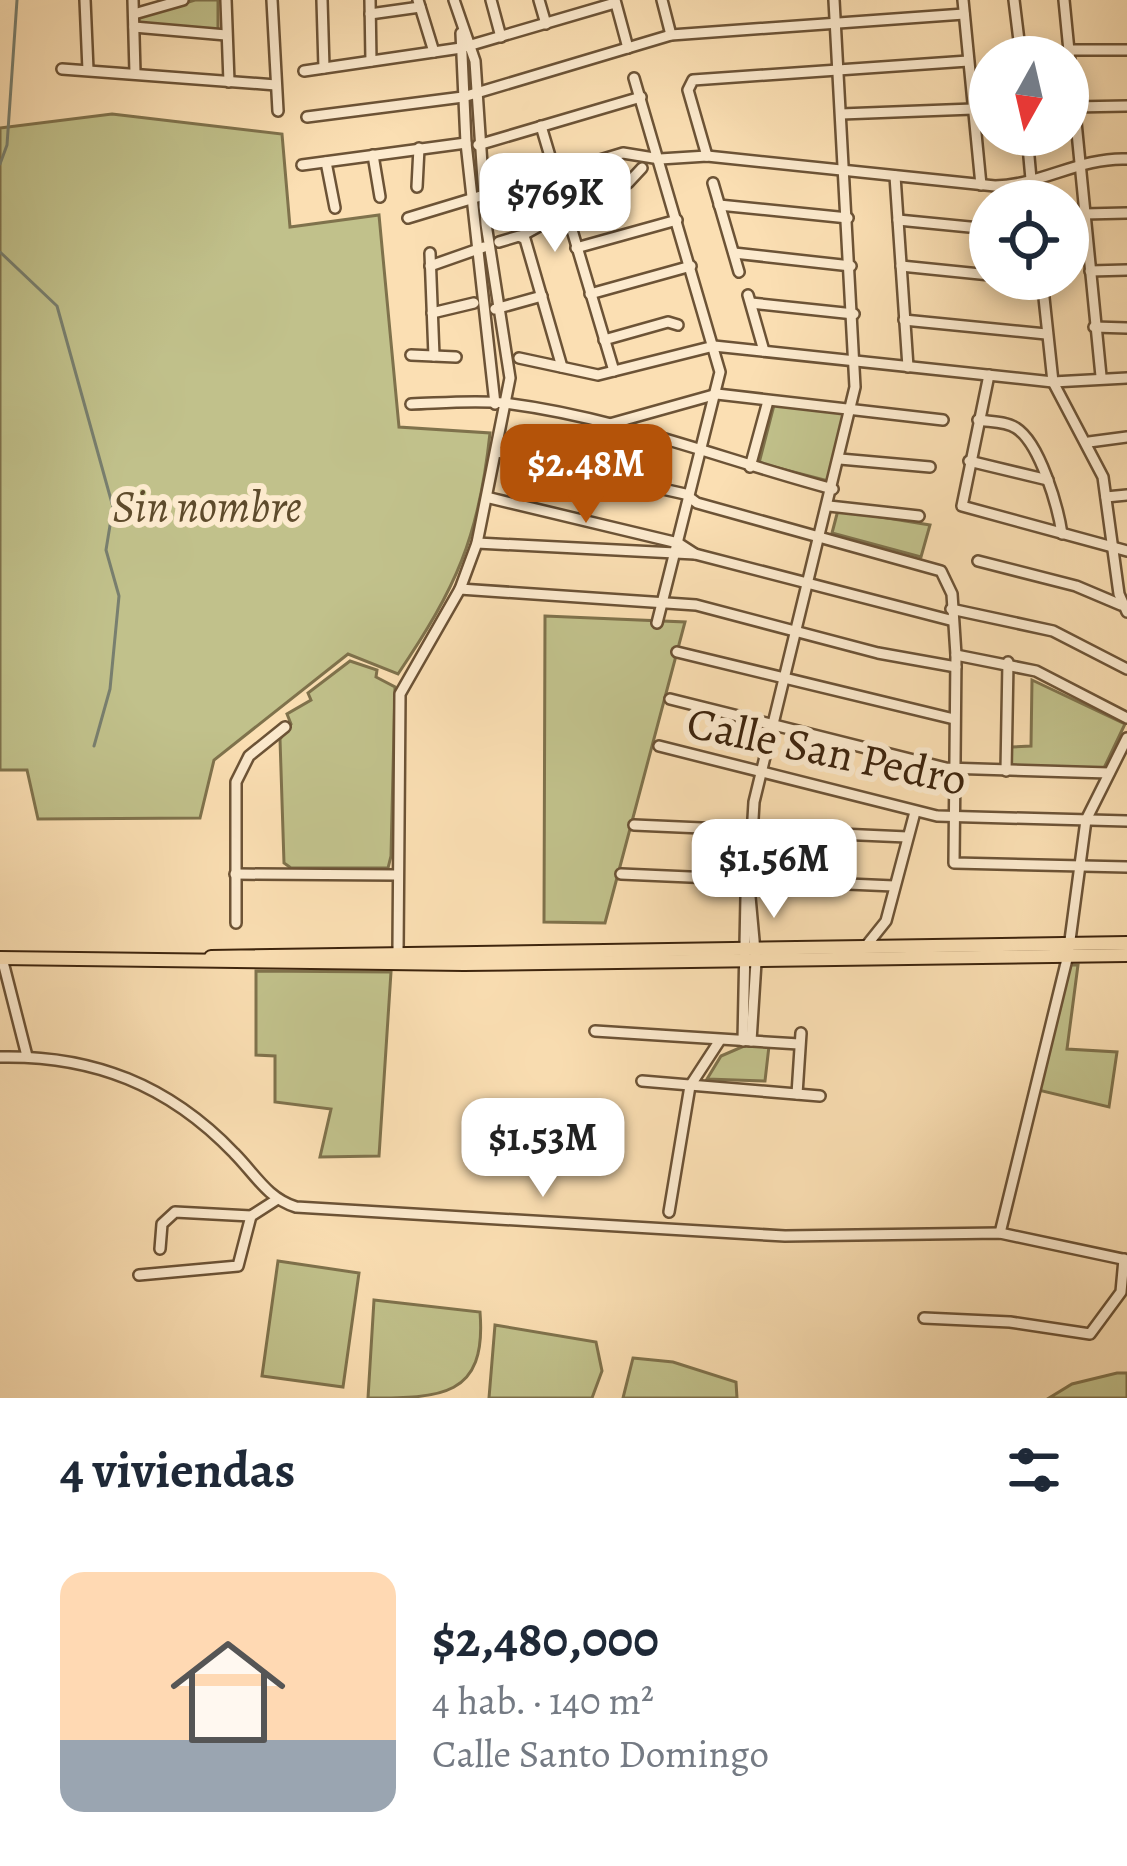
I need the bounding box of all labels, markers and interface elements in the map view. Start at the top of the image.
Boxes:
north arrow [969,36,1089,156]
map controls [969,36,1089,300]
pin: $769K [471,153,639,255]
text: $769K [507,165,603,218]
button: locate [969,180,1089,300]
pin: $2.48M [488,424,684,526]
text: $2.48M [527,436,645,489]
park label: Sin nombre [112,475,302,537]
street label: Calle San Pedro [681,691,972,811]
pin: $1.56M [676,819,872,921]
text: $1.56M [719,831,829,884]
pin: $1.53M [445,1098,641,1200]
text: $1.53M [488,1110,598,1163]
text: 4 viviendas [60,1435,295,1505]
icon: filters [1001,1437,1067,1503]
text: $2,480,000 [432,1604,659,1674]
icon: home [156,1620,300,1764]
text: 4 hab. · 140 m² [432,1674,654,1727]
text: Calle Santo Domingo [432,1727,769,1780]

